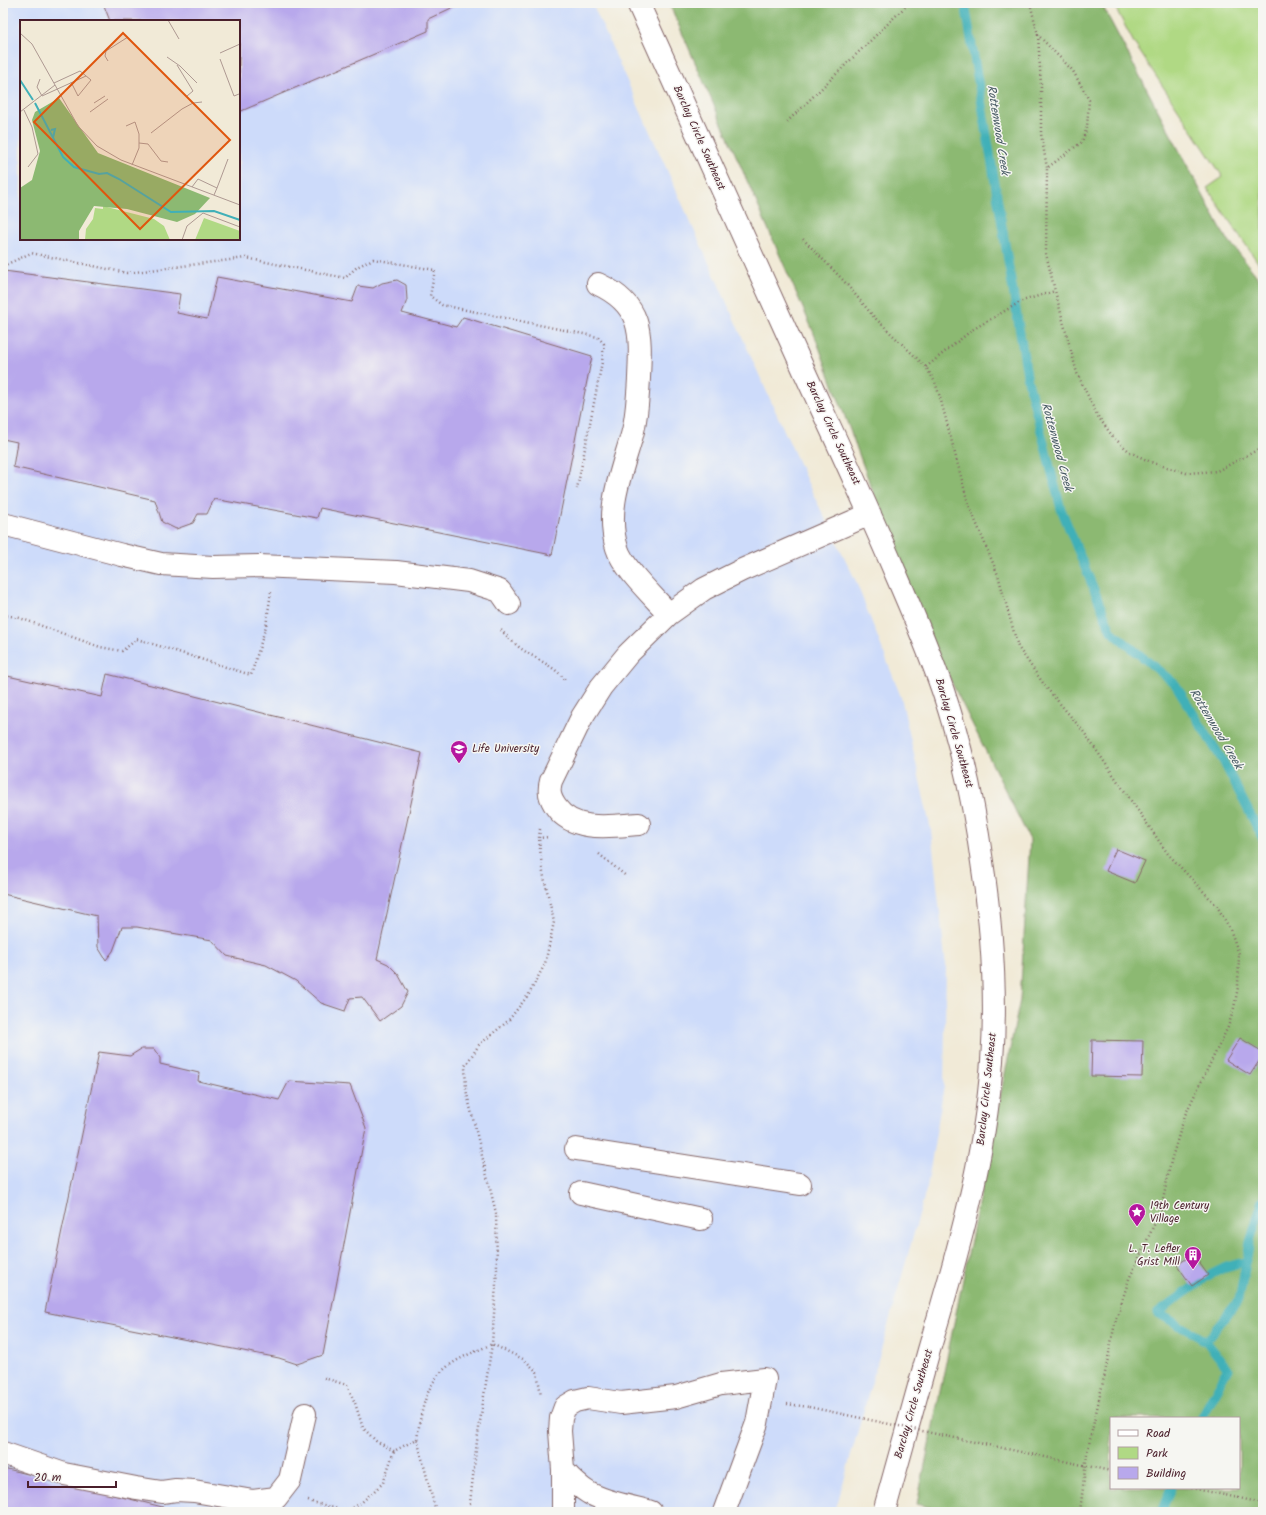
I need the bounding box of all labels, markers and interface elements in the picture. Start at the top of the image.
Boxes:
inset map [20,20,240,240]
street label: Barclay Circle Southeast [668,83,731,194]
water label: Rottenwood Creek [982,84,1015,179]
street label: Barclay Circle Southeast [801,378,865,489]
water label: Rottenwood Creek [1036,401,1079,496]
street label: Barclay Circle Southeast [930,676,978,791]
water label: Rottenwood Creek [1184,685,1249,775]
school or university icon: Life University [449,739,469,764]
place label: Life University [472,740,540,758]
street label: Barclay Circle Southeast [972,1031,1002,1146]
place label: 19th Century Village [1150,1197,1210,1228]
place icon: 19th Century Village [1127,1202,1147,1227]
place label: L. T. Lefler Grist Mill [1129,1240,1181,1271]
building icon: L. T. Lefler Grist Mill [1183,1245,1203,1270]
street label: Barclay Circle Southeast [890,1346,938,1461]
legend [1110,1417,1240,1489]
text: Road [1146,1424,1171,1443]
text: Park [1146,1444,1168,1463]
scale bar [28,1463,116,1489]
text: Building [1146,1464,1186,1483]
text: 20 m [34,1468,62,1487]

